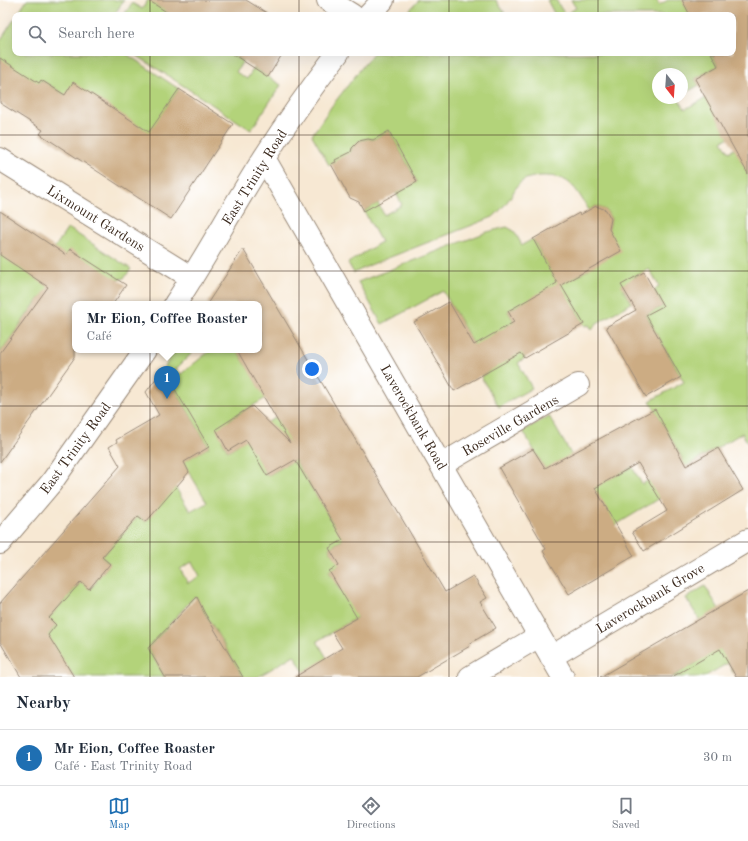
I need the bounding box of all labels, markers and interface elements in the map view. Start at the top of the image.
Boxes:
search box [12,12,736,56]
icon: search [26,23,48,45]
text: Search here [58,27,135,42]
north arrow [652,68,688,104]
street label: East Trinity Road [220,127,290,228]
street label: Lixmount Gardens [44,183,147,255]
popup [72,301,262,353]
text: Mr Eion, Coffee Roaster [86,312,248,327]
text: Café [86,330,112,343]
your location [302,359,322,379]
street label: Laverockbank Road [377,362,449,473]
pin: 1 [154,366,180,399]
street label: Roseville Gardens [460,393,561,459]
street label: East Trinity Road [38,400,114,497]
street label: Laverockbank Grove [594,561,707,637]
text: Nearby [16,695,71,712]
text: Mr Eion, Coffee Roaster [54,742,215,757]
text: 1 [25,751,33,764]
text: 30 m [703,751,732,764]
text: Café · East Trinity Road [54,760,192,773]
tab: Map [108,795,130,833]
tab: Directions [347,795,395,833]
tab: Saved [612,795,640,833]

